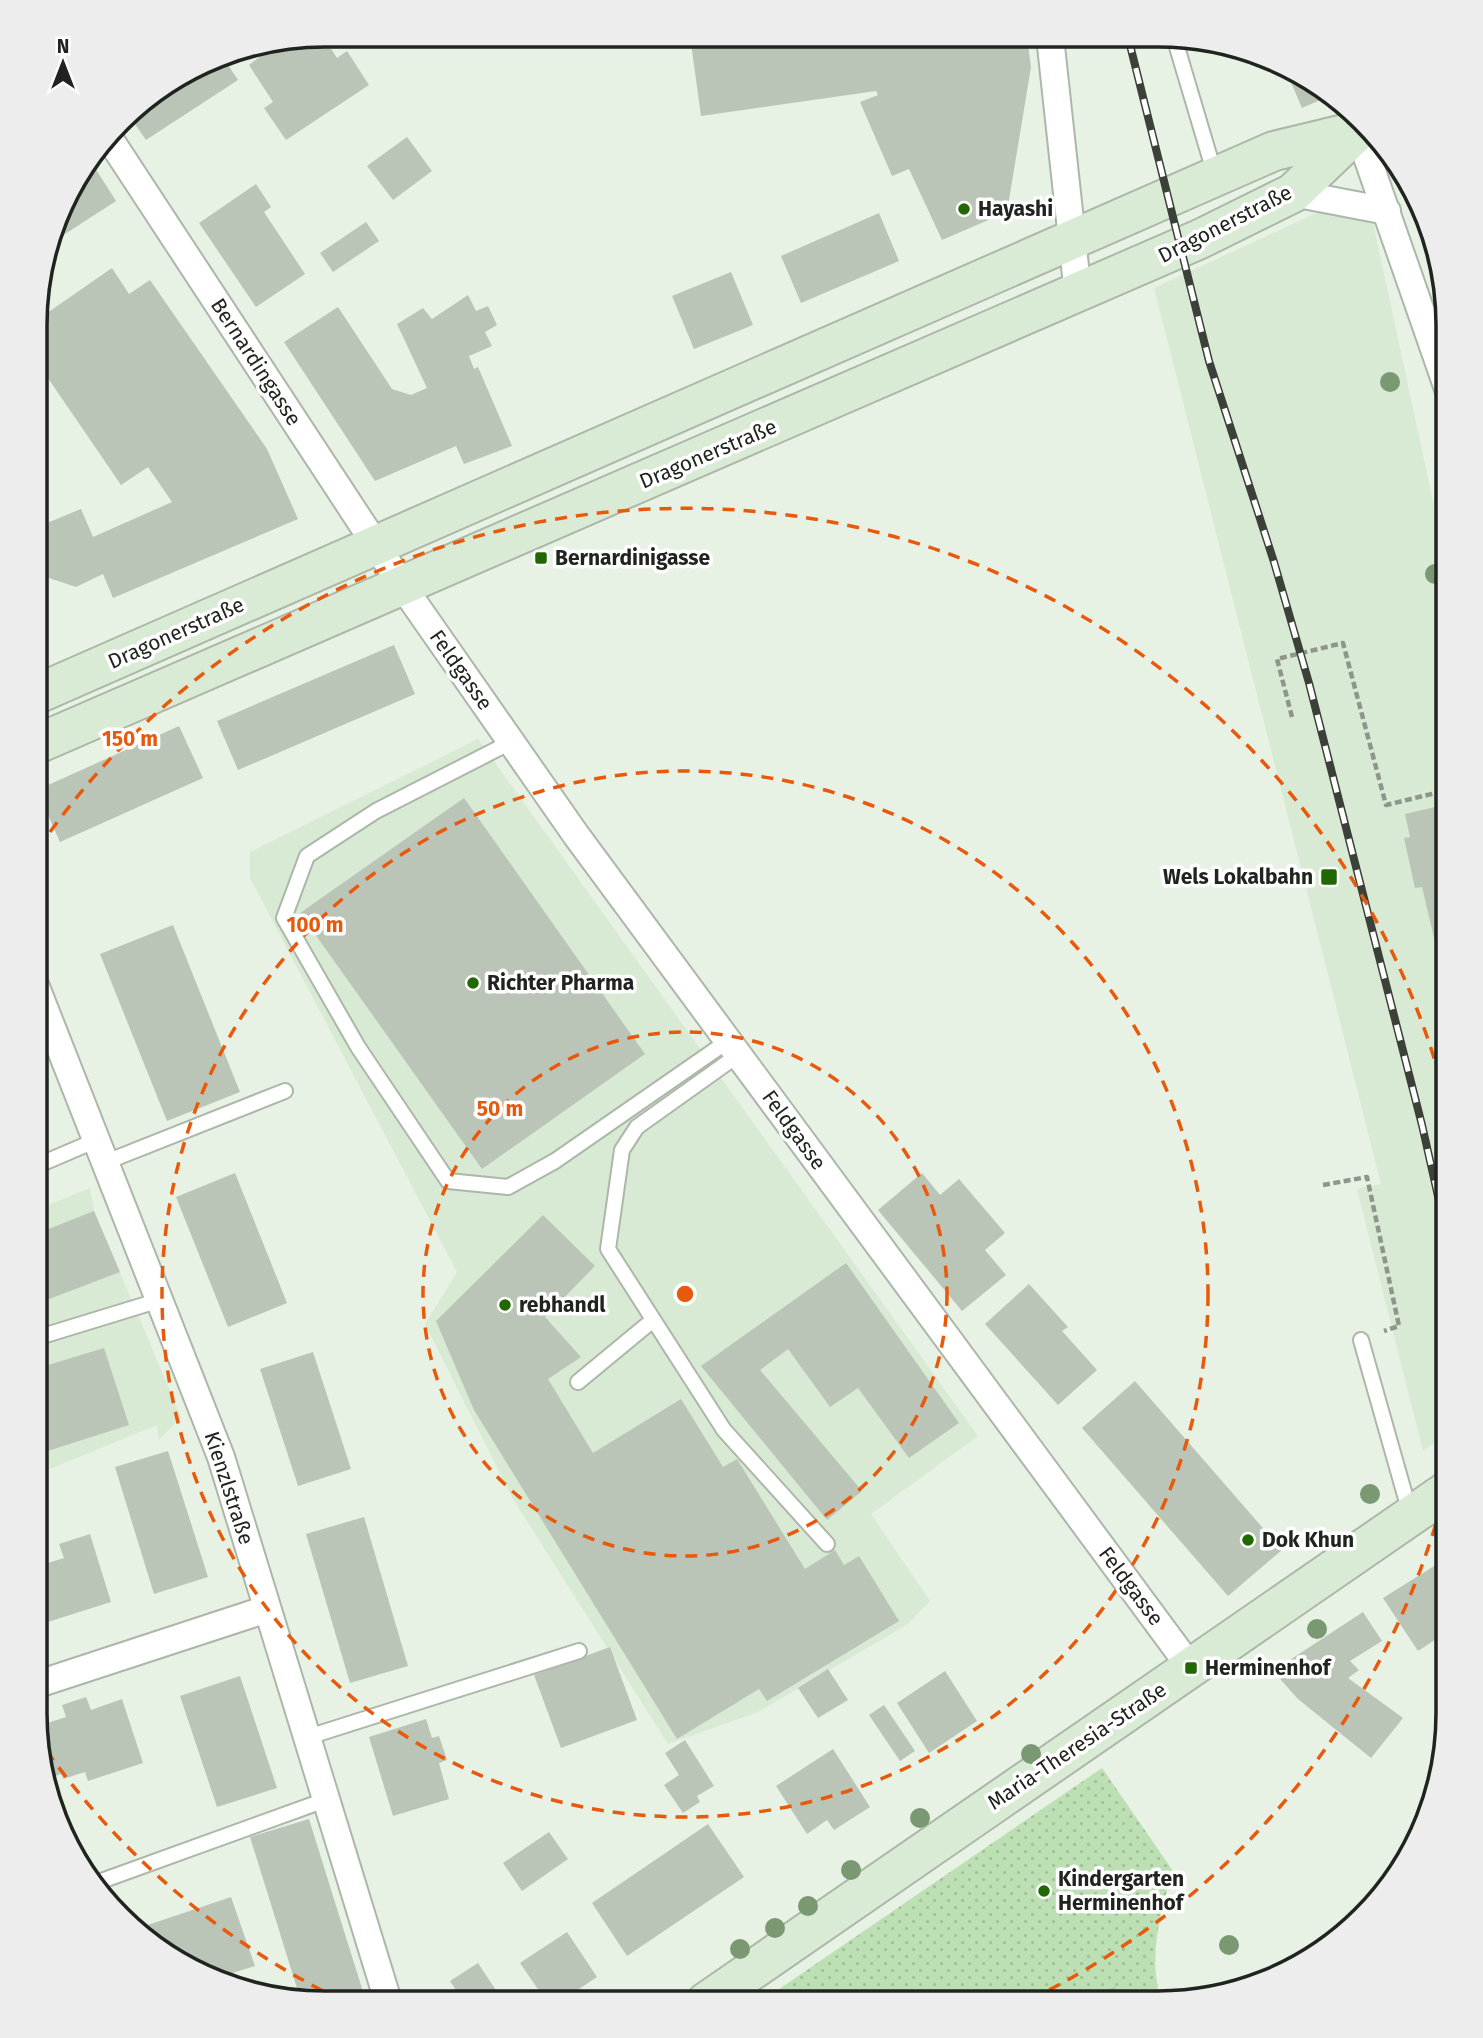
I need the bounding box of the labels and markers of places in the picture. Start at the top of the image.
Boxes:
place label: Hayashi [978,196,1053,222]
marker: Hayashi [956,201,972,217]
place label: Bernardinigasse [555,545,710,571]
marker: Bernardinigasse [533,550,549,566]
place label: Wels Lokalbahn [1163,864,1313,890]
marker: Wels Lokalbahn [1319,867,1339,887]
place label: Richter Pharma [487,970,634,996]
marker: Richter Pharma [465,975,481,991]
centre of rings [673,1282,697,1306]
place label: rebhandl [519,1292,606,1318]
marker: rebhandl [497,1297,513,1313]
place label: Dok Khun [1262,1527,1354,1553]
marker: Dok Khun [1240,1532,1256,1548]
place label: Herminenhof [1205,1655,1333,1681]
marker: Herminenhof [1183,1660,1199,1676]
place label: Kindergarten Herminenhof [1058,1866,1186,1916]
marker: Kindergarten Herminenhof [1036,1883,1052,1899]

